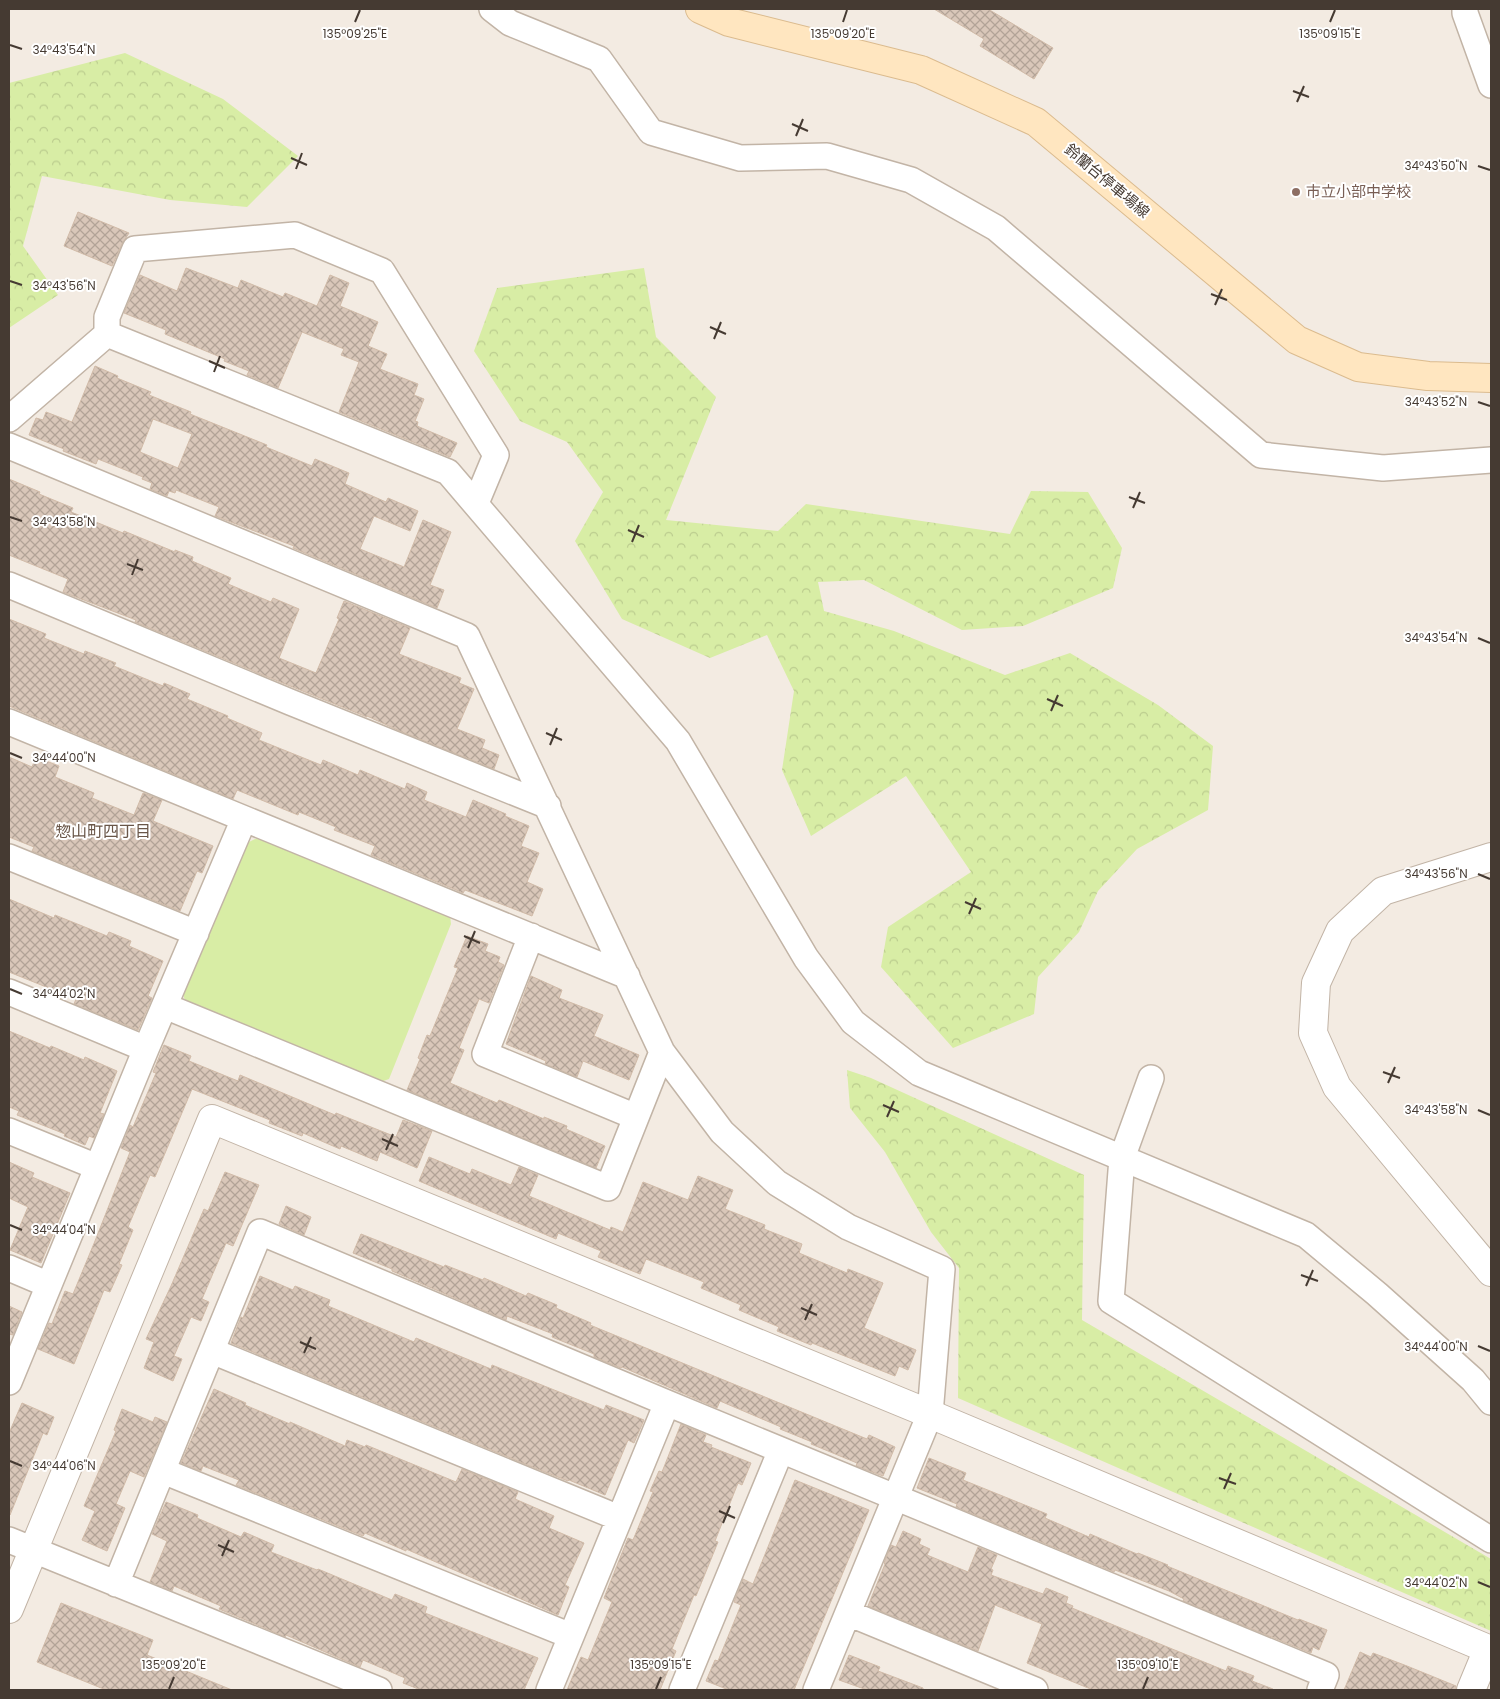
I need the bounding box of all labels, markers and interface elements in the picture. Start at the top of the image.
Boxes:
text: 135°09'25"E [323,25,387,42]
text: 135°09'20"E [811,25,875,42]
text: 135°09'15"E [1299,25,1361,42]
text: 34°43'54"N [32,41,96,58]
street label: 鈴蘭台停車場線 [1060,139,1154,222]
text: 34°43'50"N [1404,157,1468,174]
place label: 市立小部中学校 [1306,181,1411,202]
marker: 市立小部中学校 [1290,186,1302,198]
text: 34°43'56"N [32,277,96,294]
text: 34°43'52"N [1405,393,1467,410]
text: 34°43'58"N [32,513,96,530]
text: 34°43'54"N [1404,629,1468,646]
text: 34°44'00"N [32,749,96,766]
district label: 惣山町四丁目 [55,820,151,843]
text: 34°43'56"N [1404,865,1468,882]
text: 34°44'02"N [33,985,95,1002]
text: 34°43'58"N [1404,1101,1468,1118]
text: 34°44'04"N [32,1221,96,1238]
text: 34°44'00"N [1404,1338,1468,1355]
text: 34°44'06"N [32,1457,96,1474]
text: 34°44'02"N [1405,1574,1467,1591]
text: 135°09'20"E [142,1656,206,1673]
text: 135°09'15"E [630,1656,692,1673]
text: 135°09'10"E [1117,1656,1179,1673]

